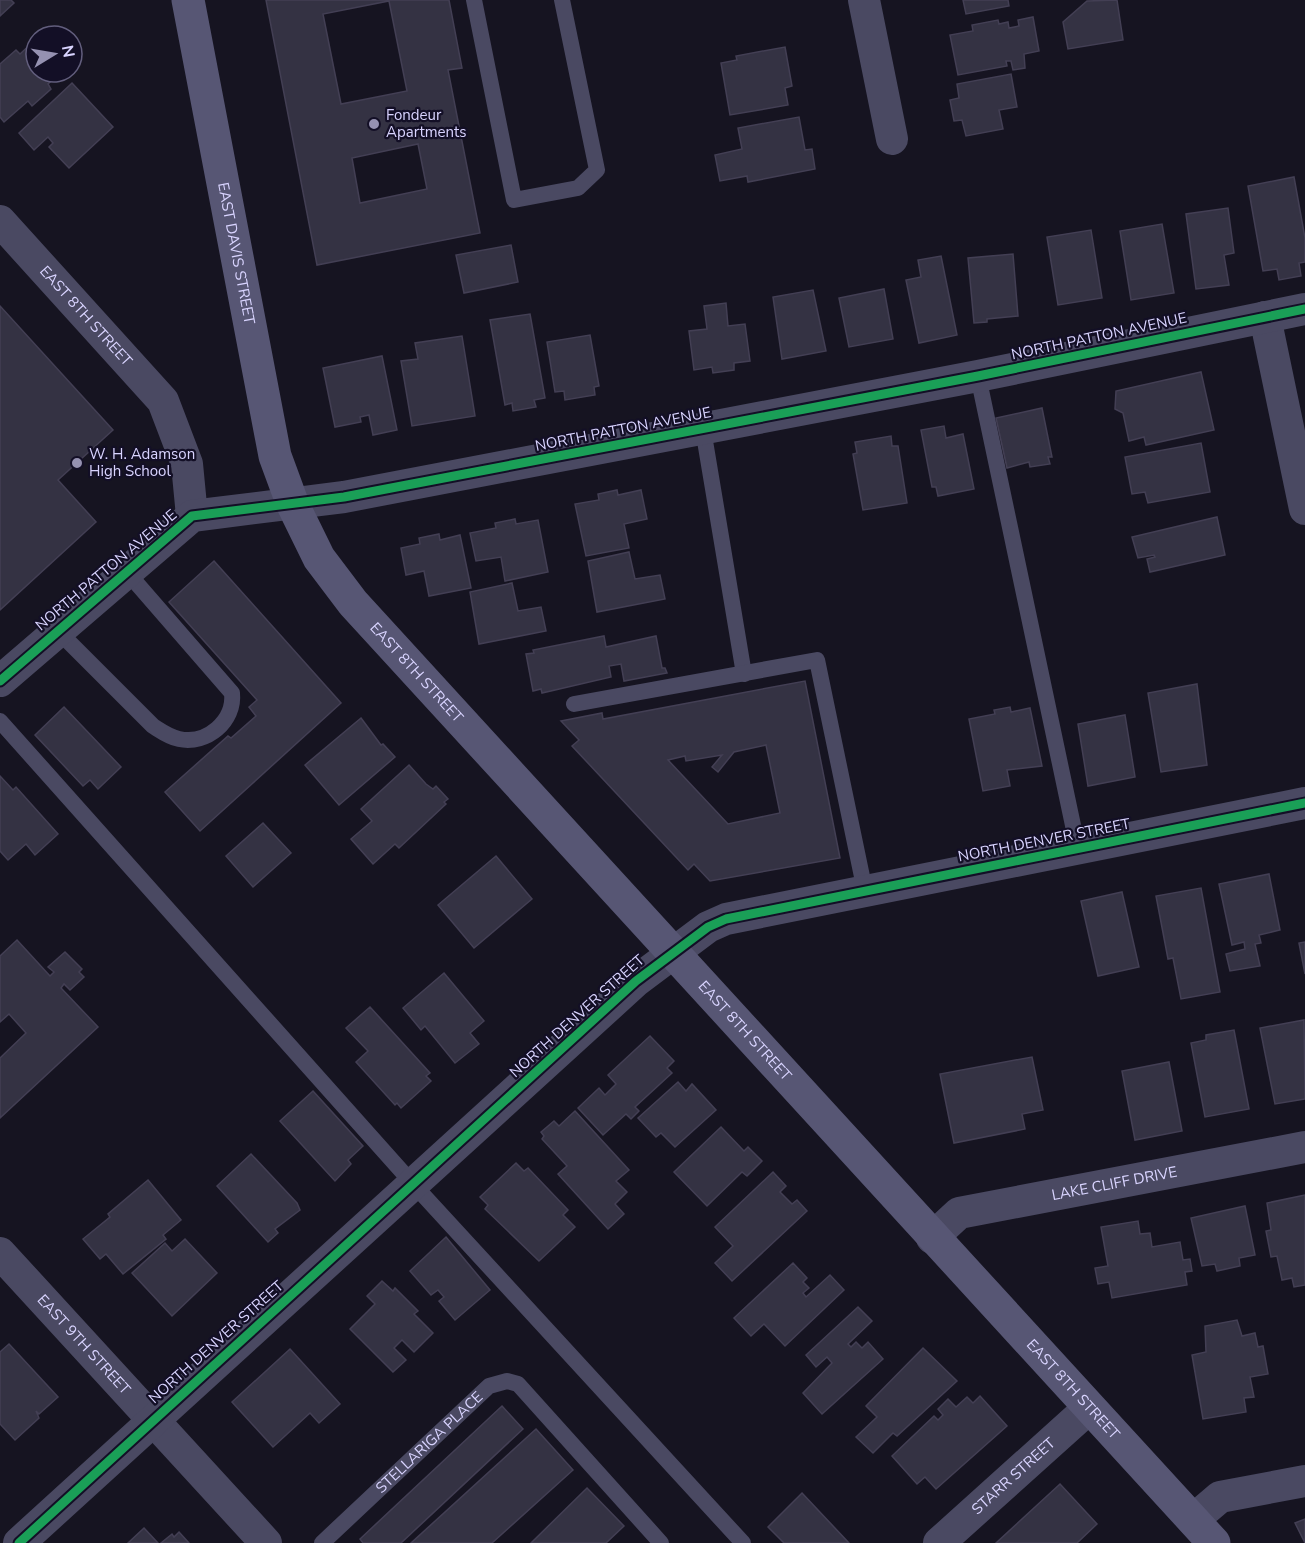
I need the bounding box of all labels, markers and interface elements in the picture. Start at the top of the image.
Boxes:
north arrow [24,24,84,84]
text: N [56,43,80,59]
place label: Fondeur Apartments [386,105,466,142]
marker: Fondeur Apartments [367,117,381,131]
street label: EAST DAVIS STREET [213,181,260,326]
street label: EAST 8TH STREET [35,261,137,370]
street label: NORTH PATTON AVENUE [1009,308,1189,364]
street label: NORTH PATTON AVENUE [533,402,713,456]
place label: W. H. Adamson High School [89,444,195,481]
marker: W. H. Adamson High School [70,456,84,470]
street label: NORTH PATTON AVENUE [31,505,181,635]
street label: EAST 8TH STREET [366,618,468,727]
street label: NORTH DENVER STREET [956,813,1132,867]
street label: NORTH DENVER STREET [505,950,649,1082]
street label: EAST 8TH STREET [694,976,796,1085]
street label: LAKE CLIFF DRIVE [1050,1162,1179,1205]
street label: NORTH DENVER STREET [144,1276,288,1408]
street label: EAST 9TH STREET [33,1290,135,1399]
street label: EAST 8TH STREET [1022,1335,1124,1444]
street label: STELLARIGA PLACE [371,1387,487,1498]
street label: STARR STREET [967,1433,1060,1519]

